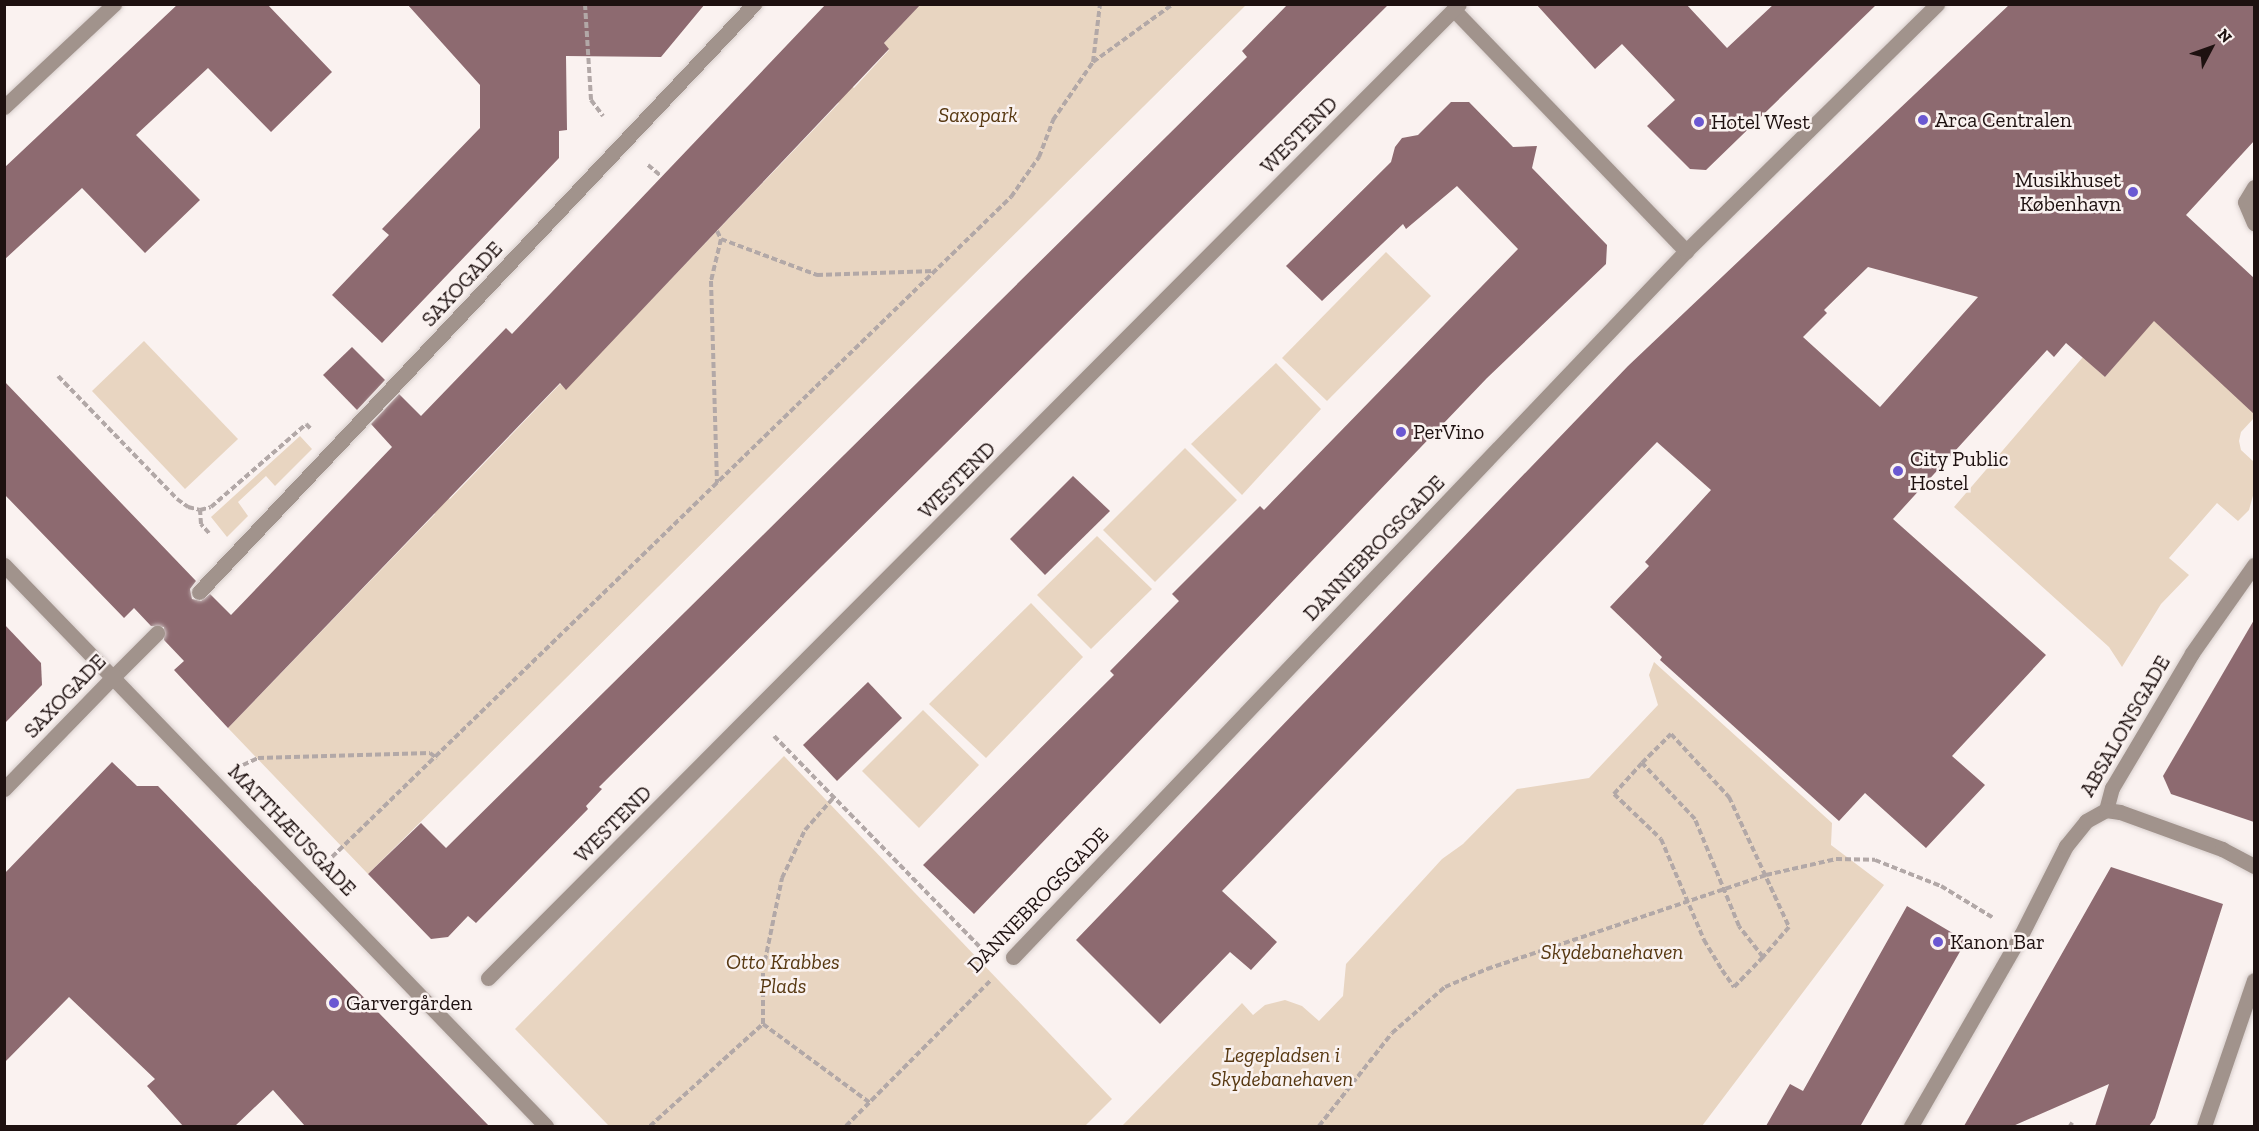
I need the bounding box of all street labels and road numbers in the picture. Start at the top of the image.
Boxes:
street label: WESTEND [1255,91,1343,179]
street label: SAXOGADE [416,236,508,332]
street label: WESTEND [913,436,1001,524]
street label: DANNEBROGSGADE [1298,470,1450,626]
street label: SAXOGADE [19,649,111,743]
street label: ABSALONSGADE [2074,651,2176,801]
street label: MATTHÆUSGADE [223,759,361,901]
street label: WESTEND [569,780,657,868]
street label: DANNEBROGSGADE [962,822,1114,978]

